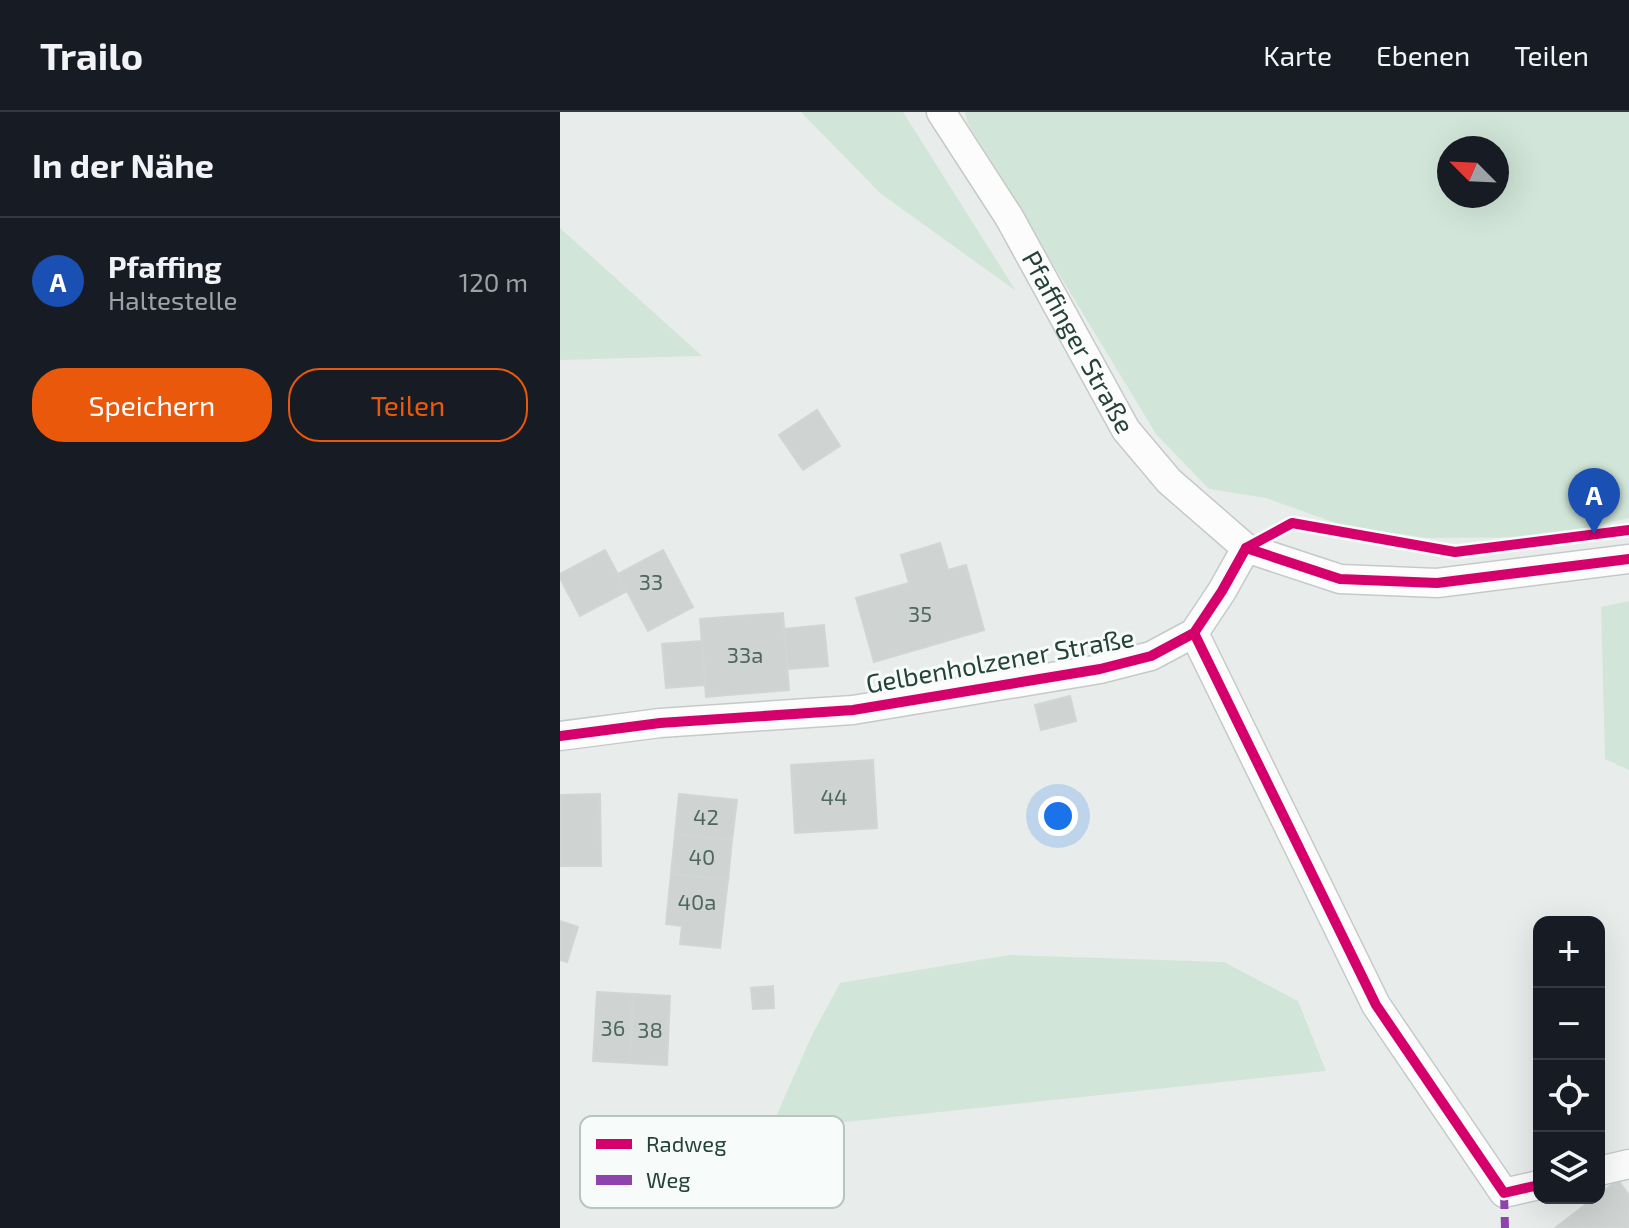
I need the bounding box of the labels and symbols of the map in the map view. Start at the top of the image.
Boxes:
north arrow [1437,136,1509,208]
street label: Pfaffinger Straße [1017,245,1142,438]
pin: A [1568,468,1620,534]
house number: 33 [639,568,663,594]
house number: 35 [908,600,932,626]
street label: Gelbenholzener Straße [863,621,1136,698]
house number: 33a [727,641,763,667]
house number: 44 [820,783,848,809]
your location [1038,796,1078,836]
house number: 42 [693,803,719,829]
house number: 40 [689,843,715,869]
house number: 40a [678,888,716,914]
house number: 36 [601,1014,625,1040]
house number: 38 [637,1016,663,1042]
legend [580,1116,844,1208]
text: Radweg [646,1130,726,1156]
text: Weg [646,1166,691,1192]

